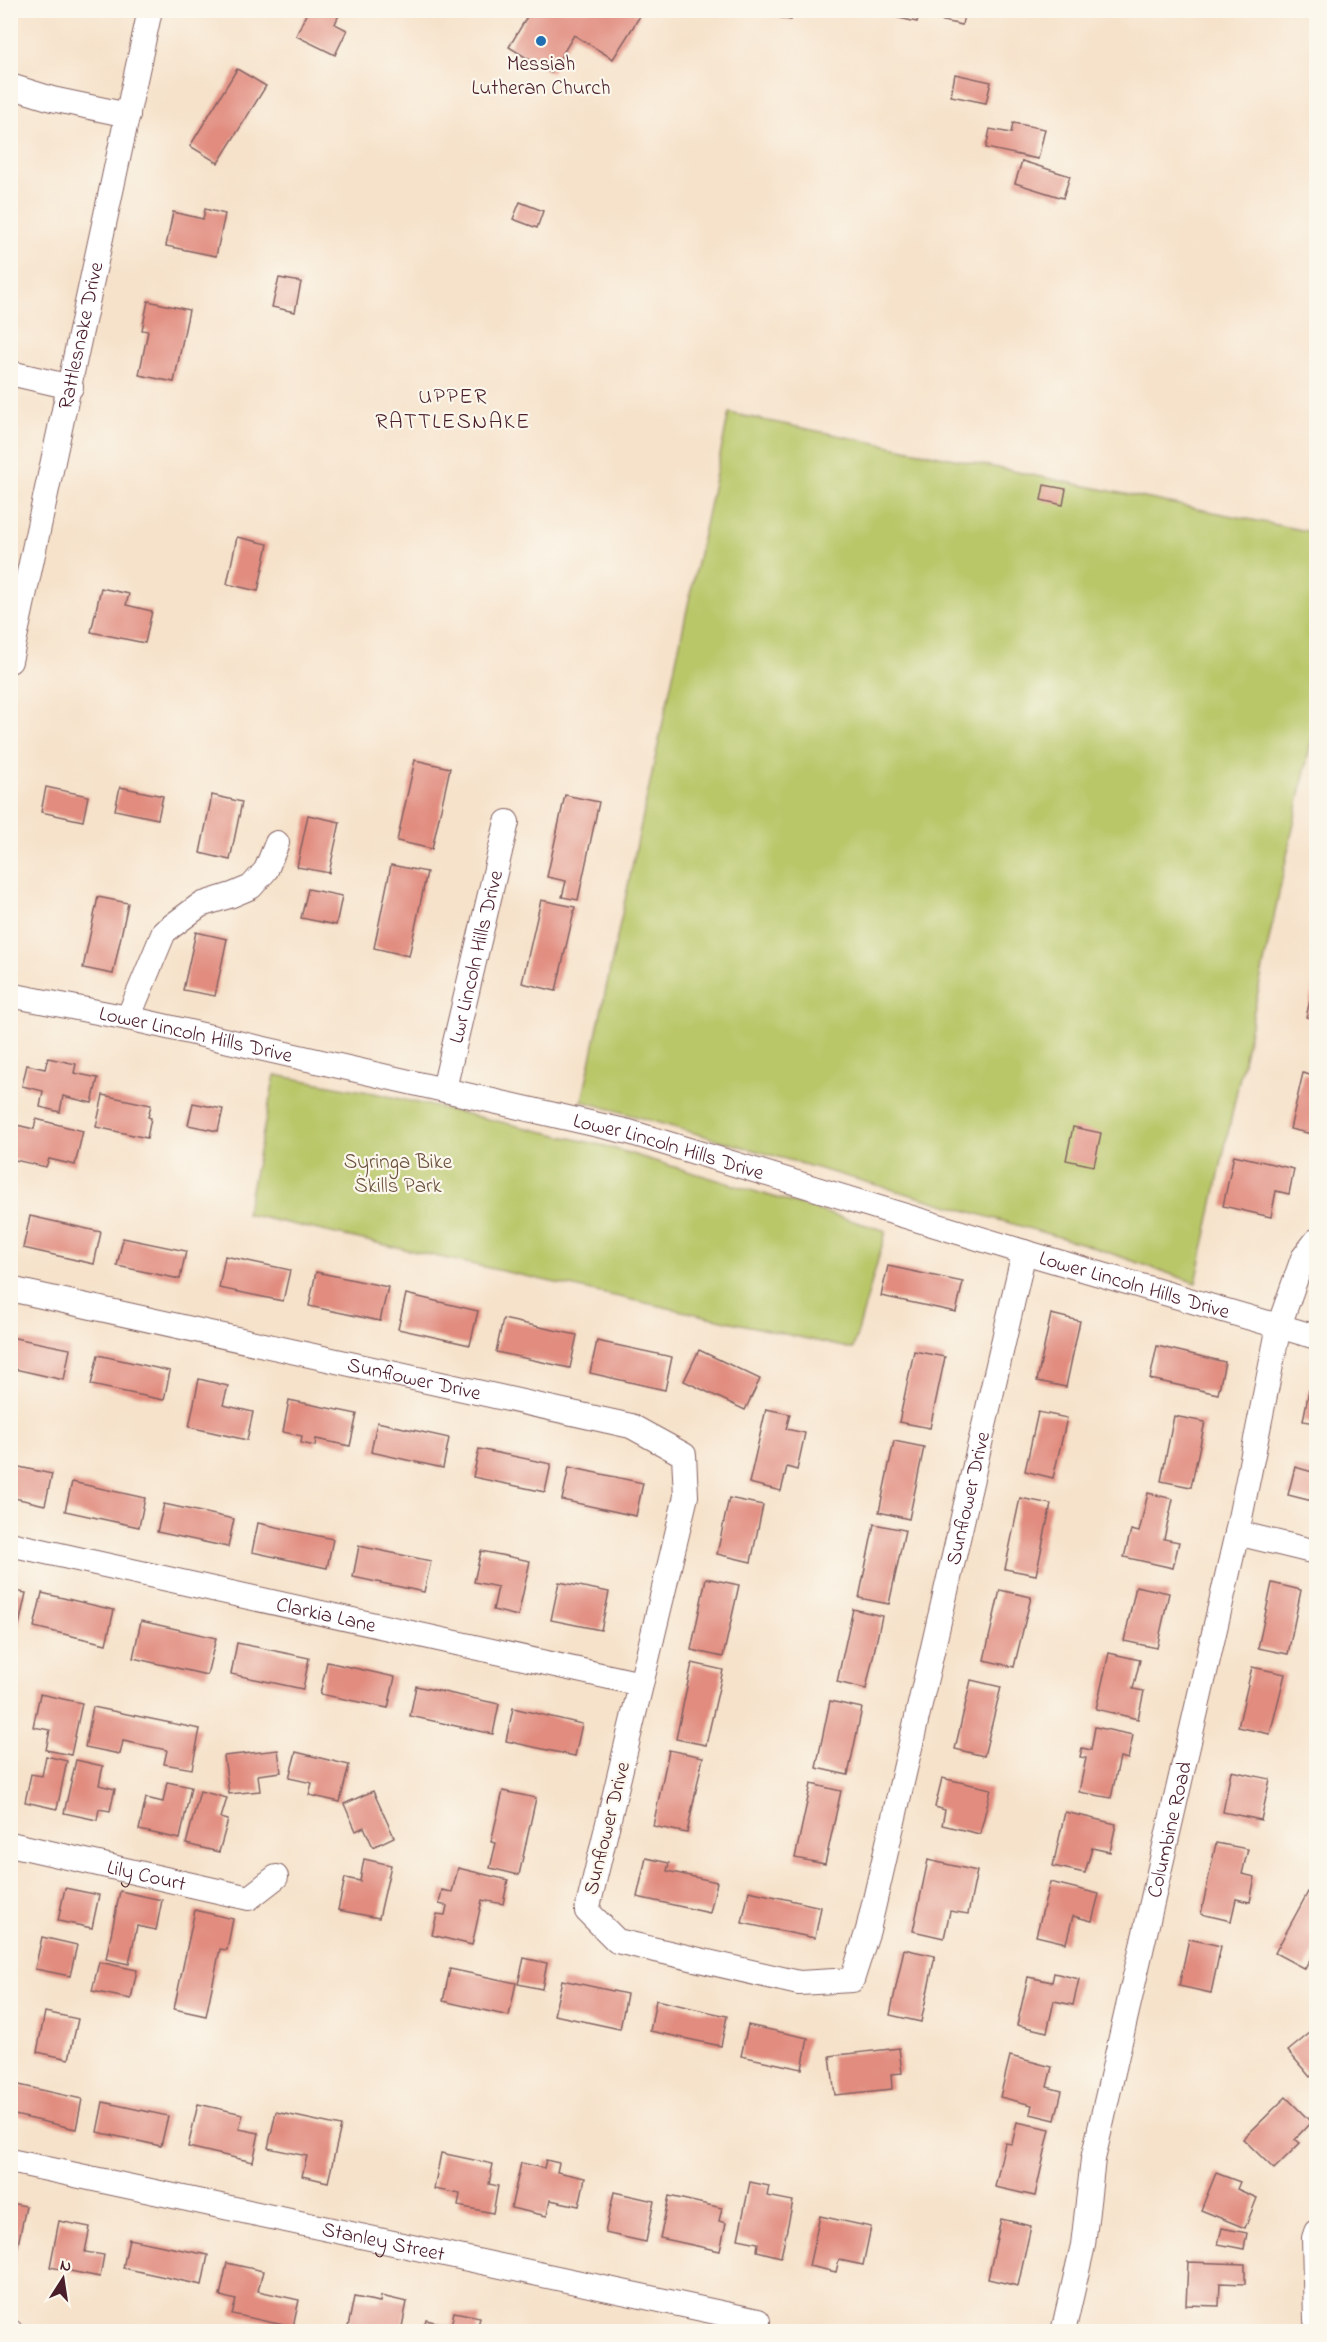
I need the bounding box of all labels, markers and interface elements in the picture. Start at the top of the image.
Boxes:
marker: Messiah Lutheran Church [534,34,548,48]
place label: Messiah Lutheran Church [472,50,610,104]
street label: Rattlesnake Drive [52,259,113,412]
district label: UPPER RATTLESNAKE [375,382,531,439]
street label: Lwr Lincoln Hills Drive [442,867,512,1047]
street label: Lower Lincoln Hills Drive [96,1000,296,1072]
street label: Lower Lincoln Hills Drive [570,1107,768,1189]
park label: Syringa Bike Skills Park [344,1148,453,1202]
street label: Lower Lincoln Hills Drive [1035,1244,1233,1328]
street label: Sunflower Drive [344,1351,484,1410]
street label: Sunflower Drive [939,1428,999,1568]
street label: Clarkia Lane [273,1591,379,1642]
street label: Sunflower Drive [577,1758,639,1898]
street label: Columbine Road [1141,1759,1201,1901]
street label: Lily Court [104,1853,188,1900]
street label: Stanley Street [319,2215,447,2271]
north arrow [33,2249,93,2309]
text: N [58,2253,74,2279]

